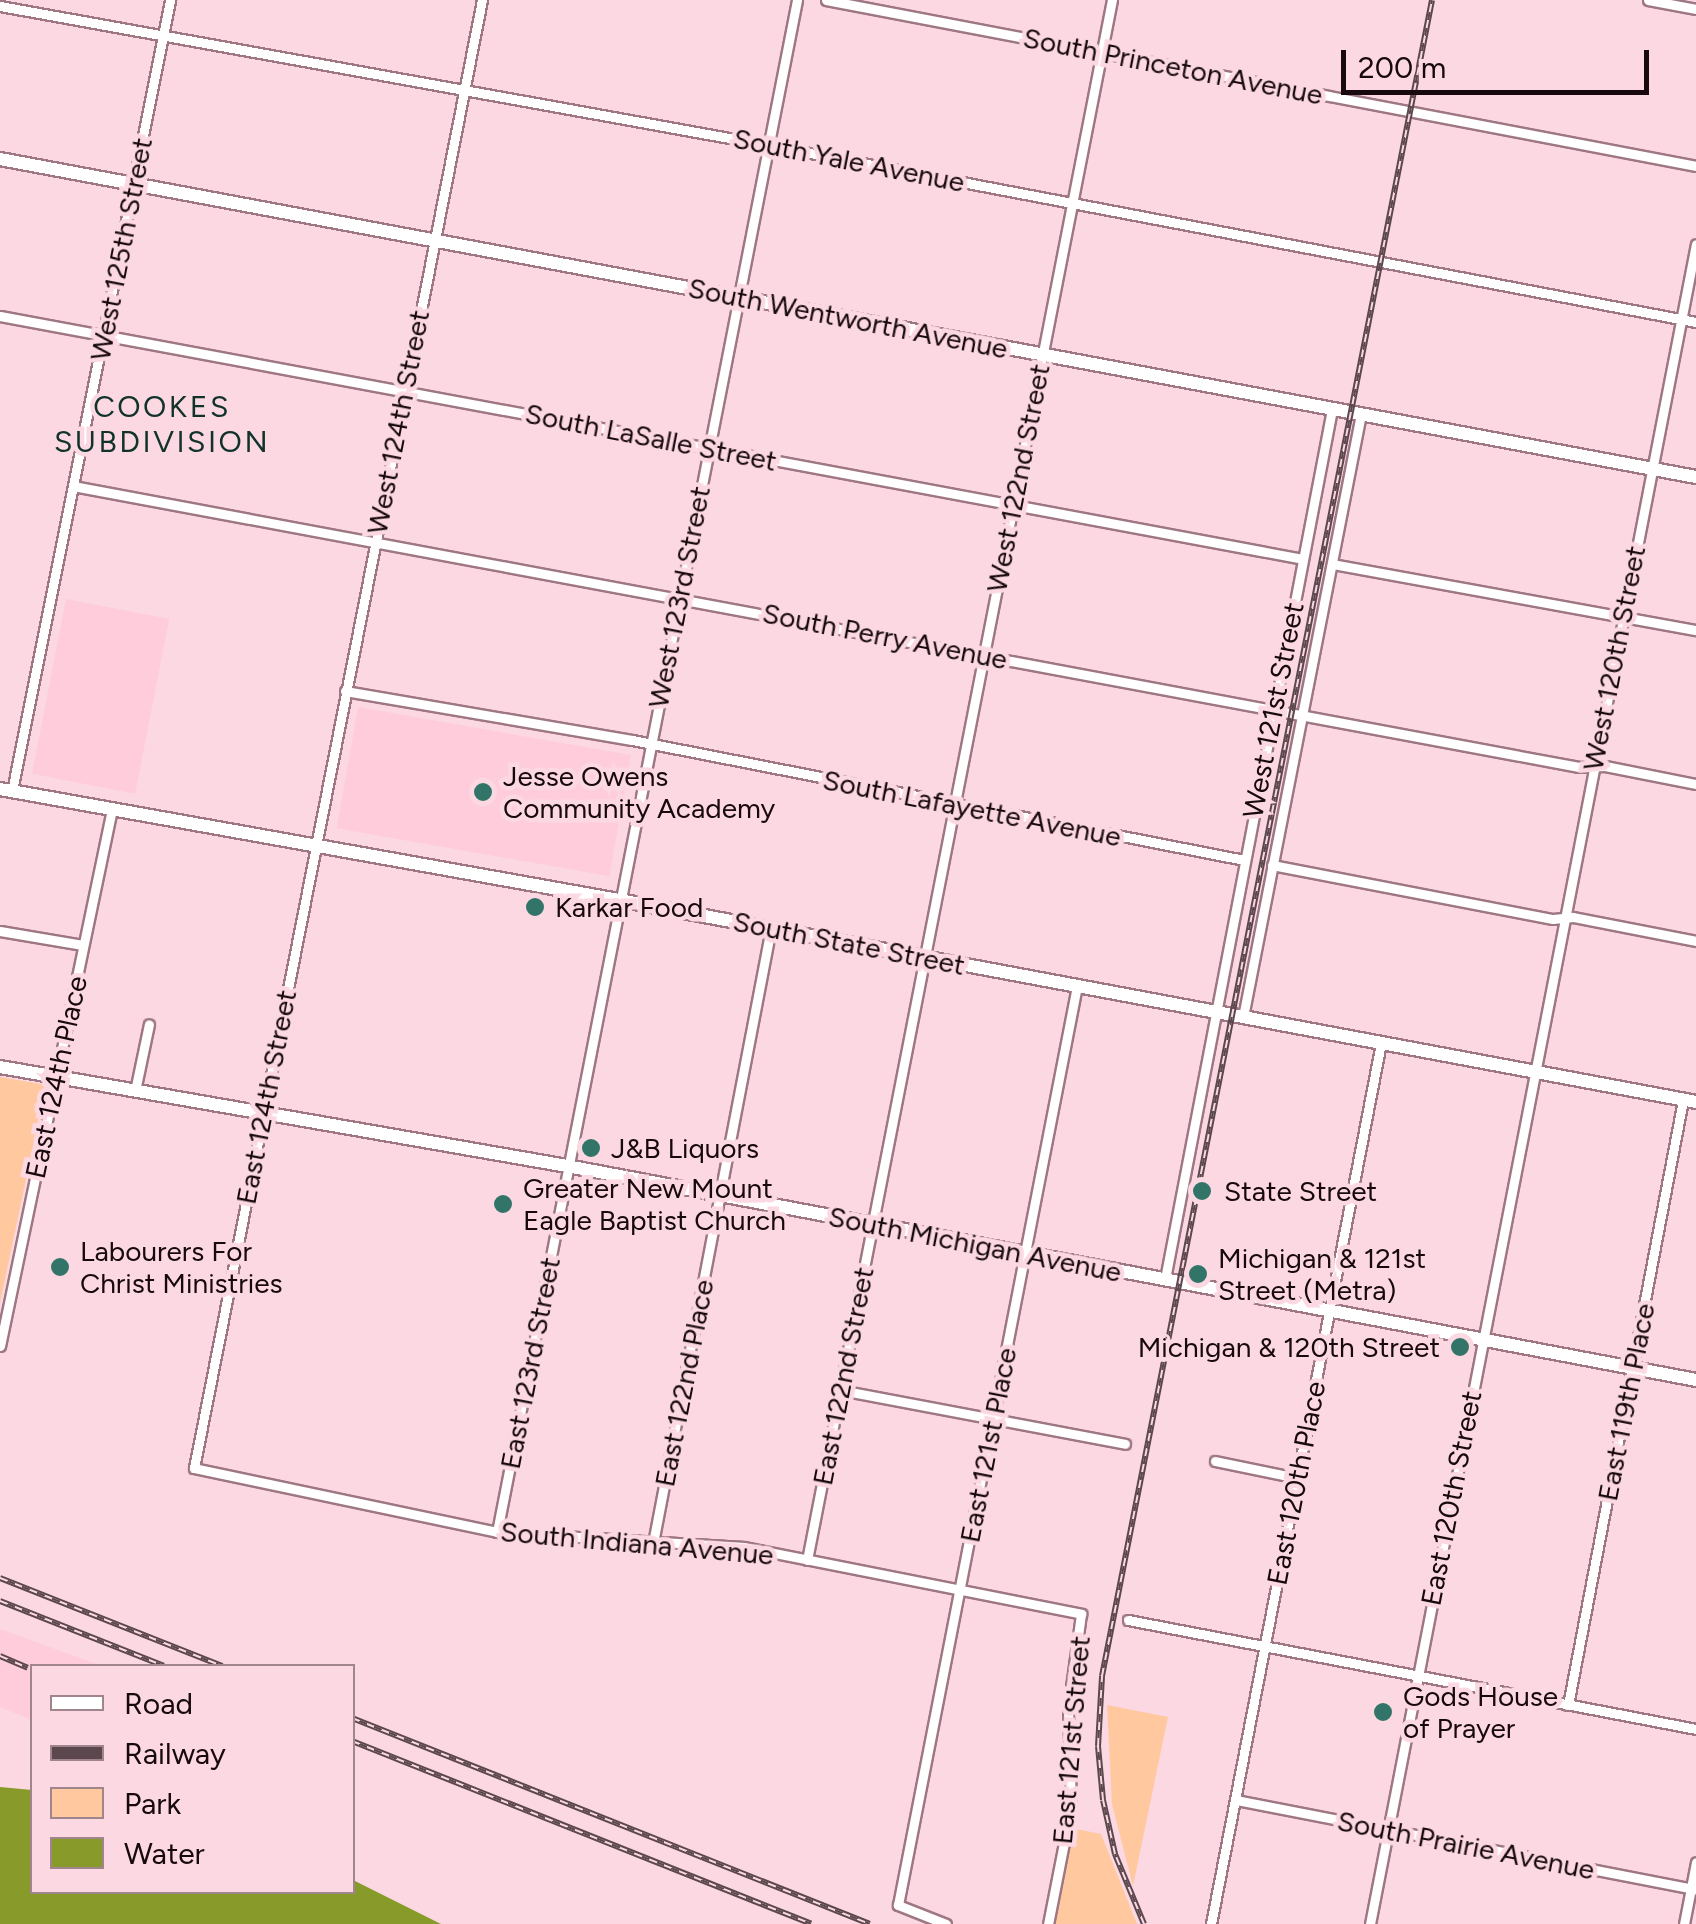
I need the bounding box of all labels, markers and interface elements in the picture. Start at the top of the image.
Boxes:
street label: South Princeton Avenue [1020,20,1326,112]
scale bar [1346,30,1654,92]
text: 200 m [1358,49,1446,86]
street label: South Yale Avenue [731,121,967,199]
street label: West 125th Street [83,135,159,363]
street label: South Wentworth Avenue [685,271,1011,365]
street label: West 124th Street [360,307,436,537]
street label: West 122nd Street [979,361,1057,595]
district label: COOKES SUBDIVISION [54,389,270,460]
street label: South LaSalle Street [522,396,780,478]
street label: West 123rd Street [641,483,717,711]
street label: West 120th Street [1576,543,1652,773]
street label: South Perry Avenue [760,596,1010,676]
street label: West 121st Street [1236,599,1310,821]
place label: Jesse Owens Community Academy [503,759,775,825]
street label: South Lafayette Avenue [820,763,1124,853]
marker: Jesse Owens Community Academy [472,781,494,803]
place label: Karkar Food [555,890,703,924]
marker: Karkar Food [524,896,546,918]
street label: South State Street [730,904,968,982]
street label: East 124th Place [18,973,94,1181]
street label: East 124th Street [229,987,303,1207]
place label: J&B Liquors [611,1131,759,1165]
marker: J&B Liquors [580,1137,602,1159]
place label: Greater New Mount Eagle Baptist Church [523,1171,786,1237]
place label: State Street [1224,1174,1377,1208]
marker: State Street [1189,1178,1215,1204]
marker: Greater New Mount Eagle Baptist Church [492,1193,514,1215]
street label: South Michigan Avenue [826,1199,1124,1289]
place label: Labourers For Christ Ministries [80,1234,283,1300]
place label: Michigan & 121st Street (Metra) [1218,1241,1426,1307]
street label: East 123rd Street [493,1254,567,1472]
marker: Labourers For Christ Ministries [49,1256,71,1278]
marker: Michigan & 121st Street (Metra) [1187,1263,1209,1285]
street label: East 122nd Street [805,1264,881,1488]
street label: East 122nd Place [647,1277,721,1489]
street label: East 119th Place [1590,1300,1662,1504]
place label: Michigan & 120th Street [1138,1330,1440,1364]
marker: Michigan & 120th Street [1449,1336,1471,1358]
street label: East 121st Place [953,1345,1023,1545]
street label: East 120th Place [1260,1378,1332,1588]
street label: East 120th Street [1414,1388,1488,1608]
street label: South Indiana Avenue [499,1514,775,1572]
street label: East 121st Street [1045,1634,1097,1846]
legend [30,1664,355,1894]
place label: Gods House of Prayer [1403,1679,1558,1745]
text: Road [124,1685,193,1722]
marker: Gods House of Prayer [1372,1701,1394,1723]
text: Railway [124,1735,226,1772]
text: Park [124,1785,181,1822]
street label: South Prairie Avenue [1335,1804,1597,1886]
text: Water [124,1835,205,1872]

